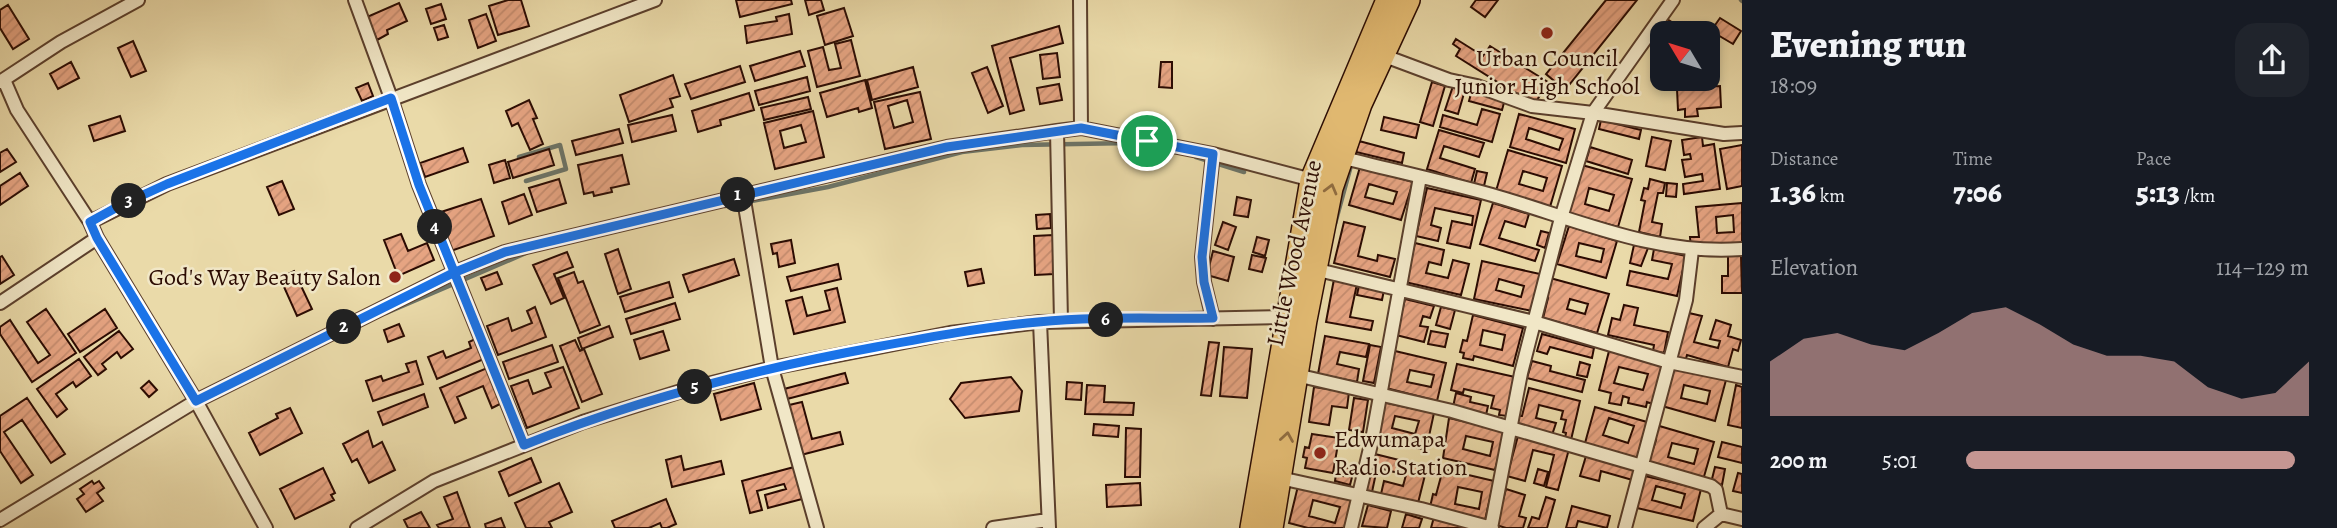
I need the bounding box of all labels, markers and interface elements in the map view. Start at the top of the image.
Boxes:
text: Evening run [1770,18,1967,70]
north arrow [1650,21,1720,91]
map controls [1650,21,1720,91]
button: share [2235,23,2309,97]
marker: Urban Council Junior High School [1539,25,1555,41]
place label: Urban Council Junior High School [1454,42,1640,102]
text: 18:09 [1770,70,1817,101]
pin [1117,111,1177,171]
icon: arrive [1128,122,1166,160]
text: Distance [1770,146,1838,172]
text: Time [1953,146,1992,172]
text: Pace [2136,146,2171,172]
street label: Little Wood Avenue [1259,157,1329,349]
text: 1.36 [1770,172,1816,212]
text: 7:06 [1953,172,2002,212]
text: 5:13 [2136,172,2180,212]
pin: 1 [720,178,756,212]
text: 1 [734,181,741,207]
one-way arrow [1323,183,1337,195]
text: km [1816,183,1845,209]
text: /km [2180,183,2215,209]
pin: 3 [111,184,146,218]
text: 3 [124,187,133,213]
pin: 4 [418,210,452,244]
text: 4 [430,213,439,239]
text: Elevation [1770,252,1858,283]
text: 114–129 m [2216,252,2309,283]
place label: God's Way Beauty Salon [149,261,381,293]
marker: God's Way Beauty Salon [387,269,403,285]
pin: 6 [1088,302,1124,338]
text: 6 [1101,306,1110,332]
pin: 2 [326,310,362,344]
text: 2 [339,313,348,339]
pin: 5 [678,370,712,404]
text: 5 [690,373,699,399]
place label: Edwumapa Radio Station [1334,423,1467,483]
one-way arrow [1279,431,1294,442]
marker: Edwumapa Radio Station [1312,445,1328,461]
text: 200 m [1770,445,1828,476]
text: 5:01 [1882,445,1918,476]

